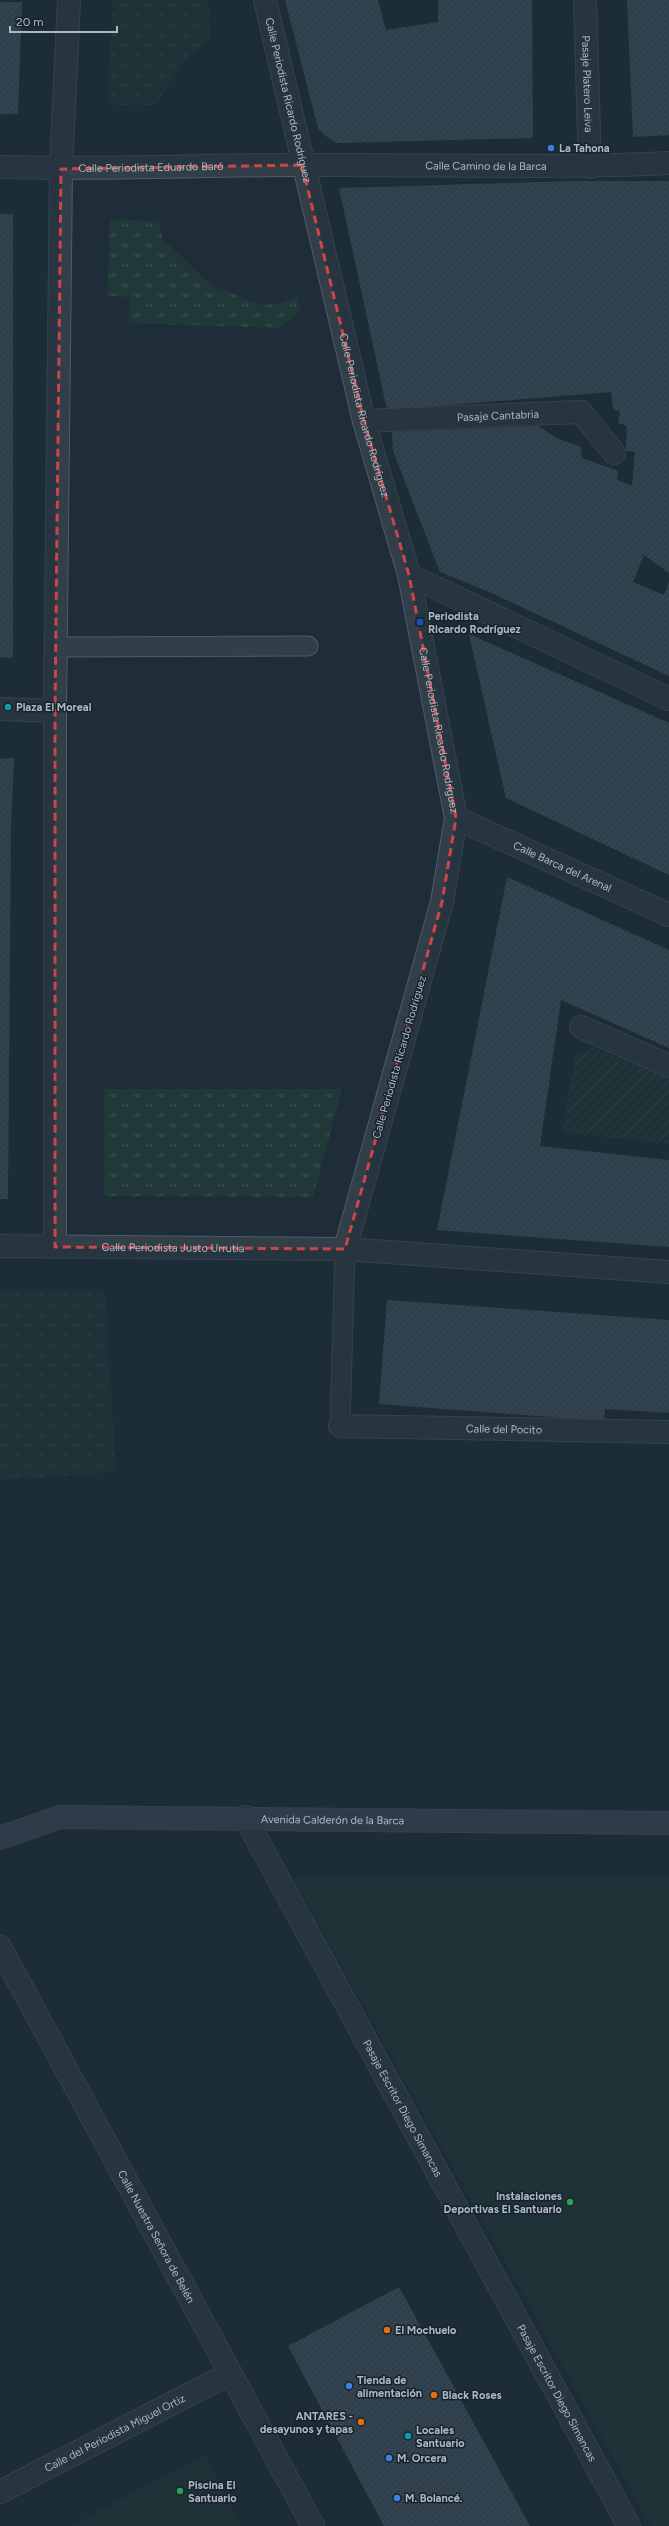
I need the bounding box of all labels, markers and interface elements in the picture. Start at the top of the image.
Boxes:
scale bar [10,8,117,34]
text: 20 m [16,15,44,29]
street label: Calle Periodista Ricardo Rodríguez [262,17,314,184]
street label: Pasaje Platero Leiva [579,35,595,133]
place label: La Tahona [559,142,610,155]
marker: La Tahona [546,143,556,153]
street label: Calle Camino de la Barca [425,159,547,173]
street label: Calle Periodista Eduardo Baró [78,160,224,175]
street label: Calle Periodista Ricardo Rodríguez [337,332,392,499]
street label: Pasaje Cantabria [457,408,539,424]
place label: Periodista Ricardo Rodríguez [428,610,521,636]
marker: Periodista Ricardo Rodríguez [415,617,425,627]
street label: Calle Periodista Ricardo Rodríguez [416,646,461,815]
place label: Plaza El Moreal [16,701,92,714]
marker: Plaza El Moreal [3,702,13,712]
street label: Calle Barca del Arenal [511,839,613,895]
street label: Calle Periodista Ricardo Rodríguez [370,974,429,1140]
street label: Calle Periodista Justo Urrutia [102,1241,244,1255]
street label: Calle del Pocito [466,1422,542,1437]
street label: Avenida Calderón de la Barca [261,1813,404,1827]
street label: Pasaje Escritor Diego Simancas [360,2037,445,2179]
street label: Calle Nuestra Señora de Belén [115,2168,197,2305]
place label: Instalaciones Deportivas El Santuario [444,2190,563,2216]
marker: Instalaciones Deportivas El Santuario [565,2197,575,2207]
street label: Pasaje Escritor Diego Simancas [514,2322,599,2464]
place label: El Mochuelo [395,2324,457,2337]
marker: El Mochuelo [382,2325,392,2335]
place label: Tienda de alimentación [357,2374,422,2400]
marker: Tienda de alimentación [344,2381,354,2391]
place label: Black Roses [442,2389,502,2402]
marker: Black Roses [429,2390,439,2400]
street label: Calle del Periodista Miguel Ortiz [42,2392,187,2475]
place label: ANTARES - desayunos y tapas [260,2410,353,2436]
marker: ANTARES - desayunos y tapas [356,2417,366,2427]
place label: Locales Santuario [416,2424,465,2450]
marker: Locales Santuario [403,2431,413,2441]
place label: M. Orcera [397,2452,447,2465]
marker: M. Orcera [384,2453,394,2463]
place label: Piscina El Santuario [188,2479,237,2505]
marker: Piscina El Santuario [175,2486,185,2496]
place label: M. Bolancé. [405,2492,463,2505]
marker: M. Bolancé. [392,2493,402,2503]

